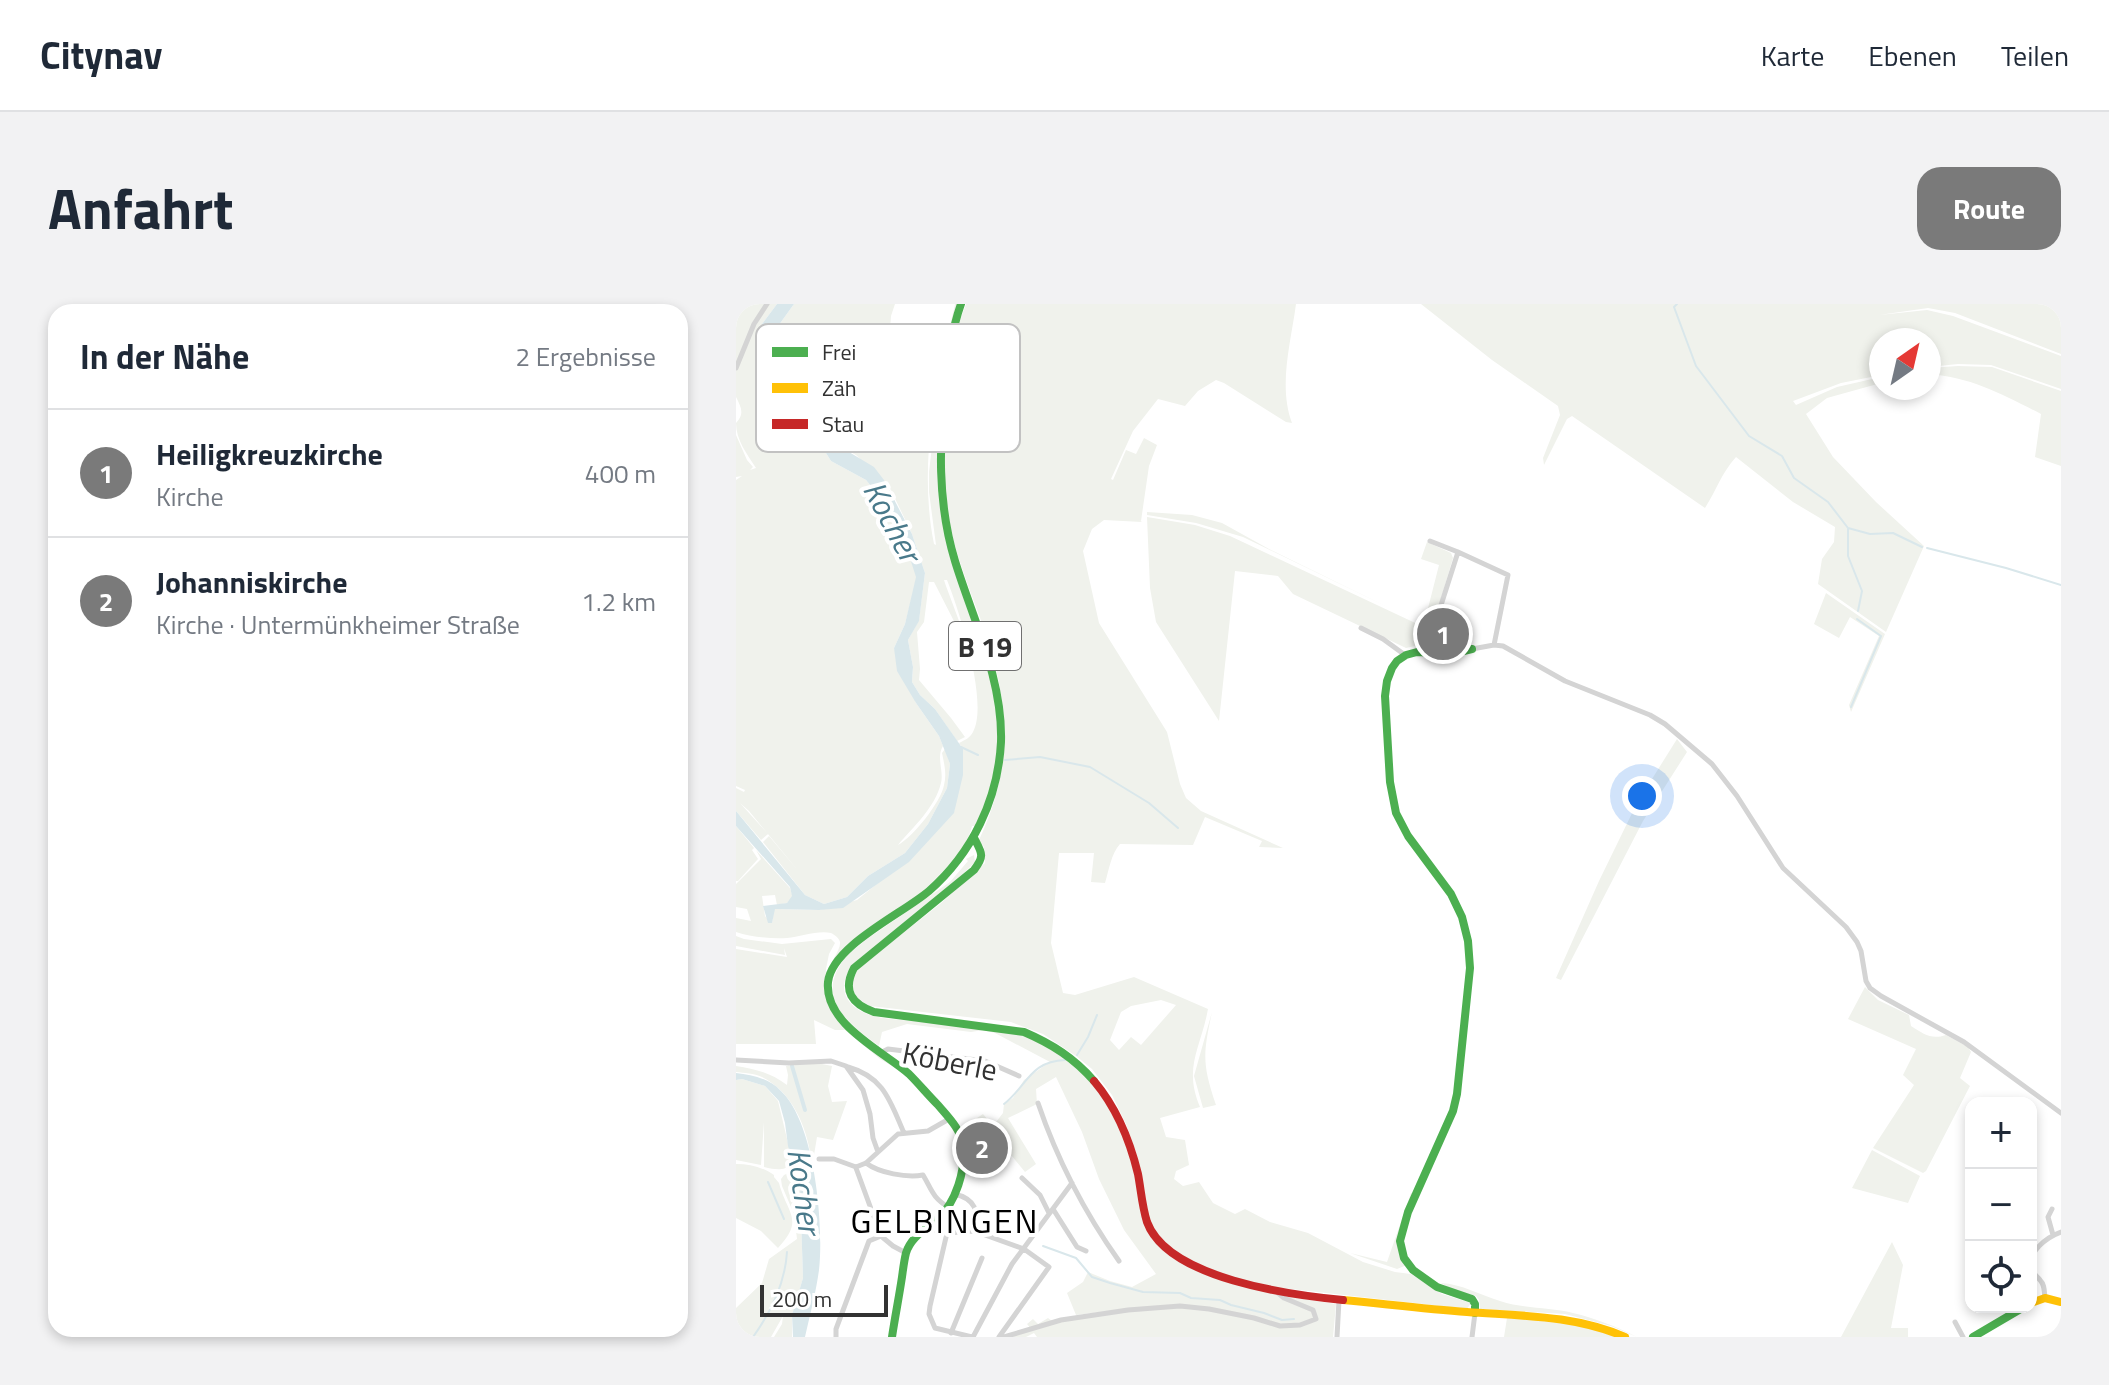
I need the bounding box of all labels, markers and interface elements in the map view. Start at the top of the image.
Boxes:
text: Citynav [40,26,162,84]
text: Karte [1761,34,1824,77]
text: Ebenen [1868,34,1957,77]
text: Teilen [2001,34,2069,77]
text: Anfahrt [48,166,233,251]
button: Route [1917,167,2061,250]
legend [756,324,1020,452]
north arrow [1869,328,1941,400]
text: In der Nähe [80,330,249,382]
text: Frei [822,335,856,369]
text: 2 Ergebnisse [515,337,656,376]
text: Zäh [822,371,857,405]
text: Stau [822,407,864,441]
text: Heiligkreuzkirche [156,431,383,477]
text: 1 [99,454,113,493]
text: 400 m [585,454,656,493]
water label: Kocher [852,472,936,573]
text: Kirche [156,477,224,516]
text: Johanniskirche [156,559,348,605]
text: 2 [99,582,113,621]
text: 1.2 km [581,582,656,621]
pin: 1 [1417,604,1469,664]
text: Kirche · Untermünkheimer Straße [156,605,520,644]
road number: B 19 [949,622,1021,670]
your location [1622,776,1662,816]
street label: Köberle [899,1029,1001,1093]
map controls [1965,1097,2037,1313]
button: + [1965,1097,2037,1169]
pin: 2 [956,1118,1008,1178]
water label: Kocher [775,1145,835,1241]
button: − [1965,1169,2037,1241]
district label: GELBINGEN [850,1194,1040,1246]
button: locate [1965,1241,2037,1313]
scale bar [760,1281,888,1317]
text: 200 m [772,1282,832,1316]

